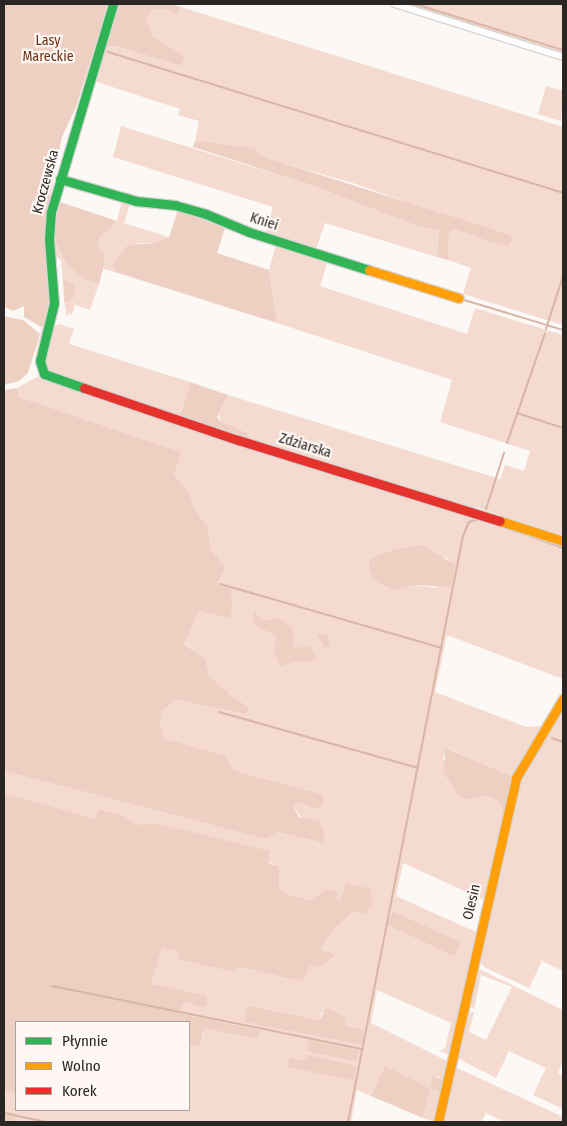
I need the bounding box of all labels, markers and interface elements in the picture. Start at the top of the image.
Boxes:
park label: Lasy Mareckie [22,33,74,65]
street label: Kroczewska [29,148,63,216]
street label: Kniei [248,210,280,234]
street label: Zdziarska [277,430,333,462]
street label: Olesin [460,882,484,922]
legend [15,1021,190,1111]
text: Płynnie [62,1032,108,1050]
text: Wolno [62,1057,101,1075]
text: Korek [62,1082,97,1100]

